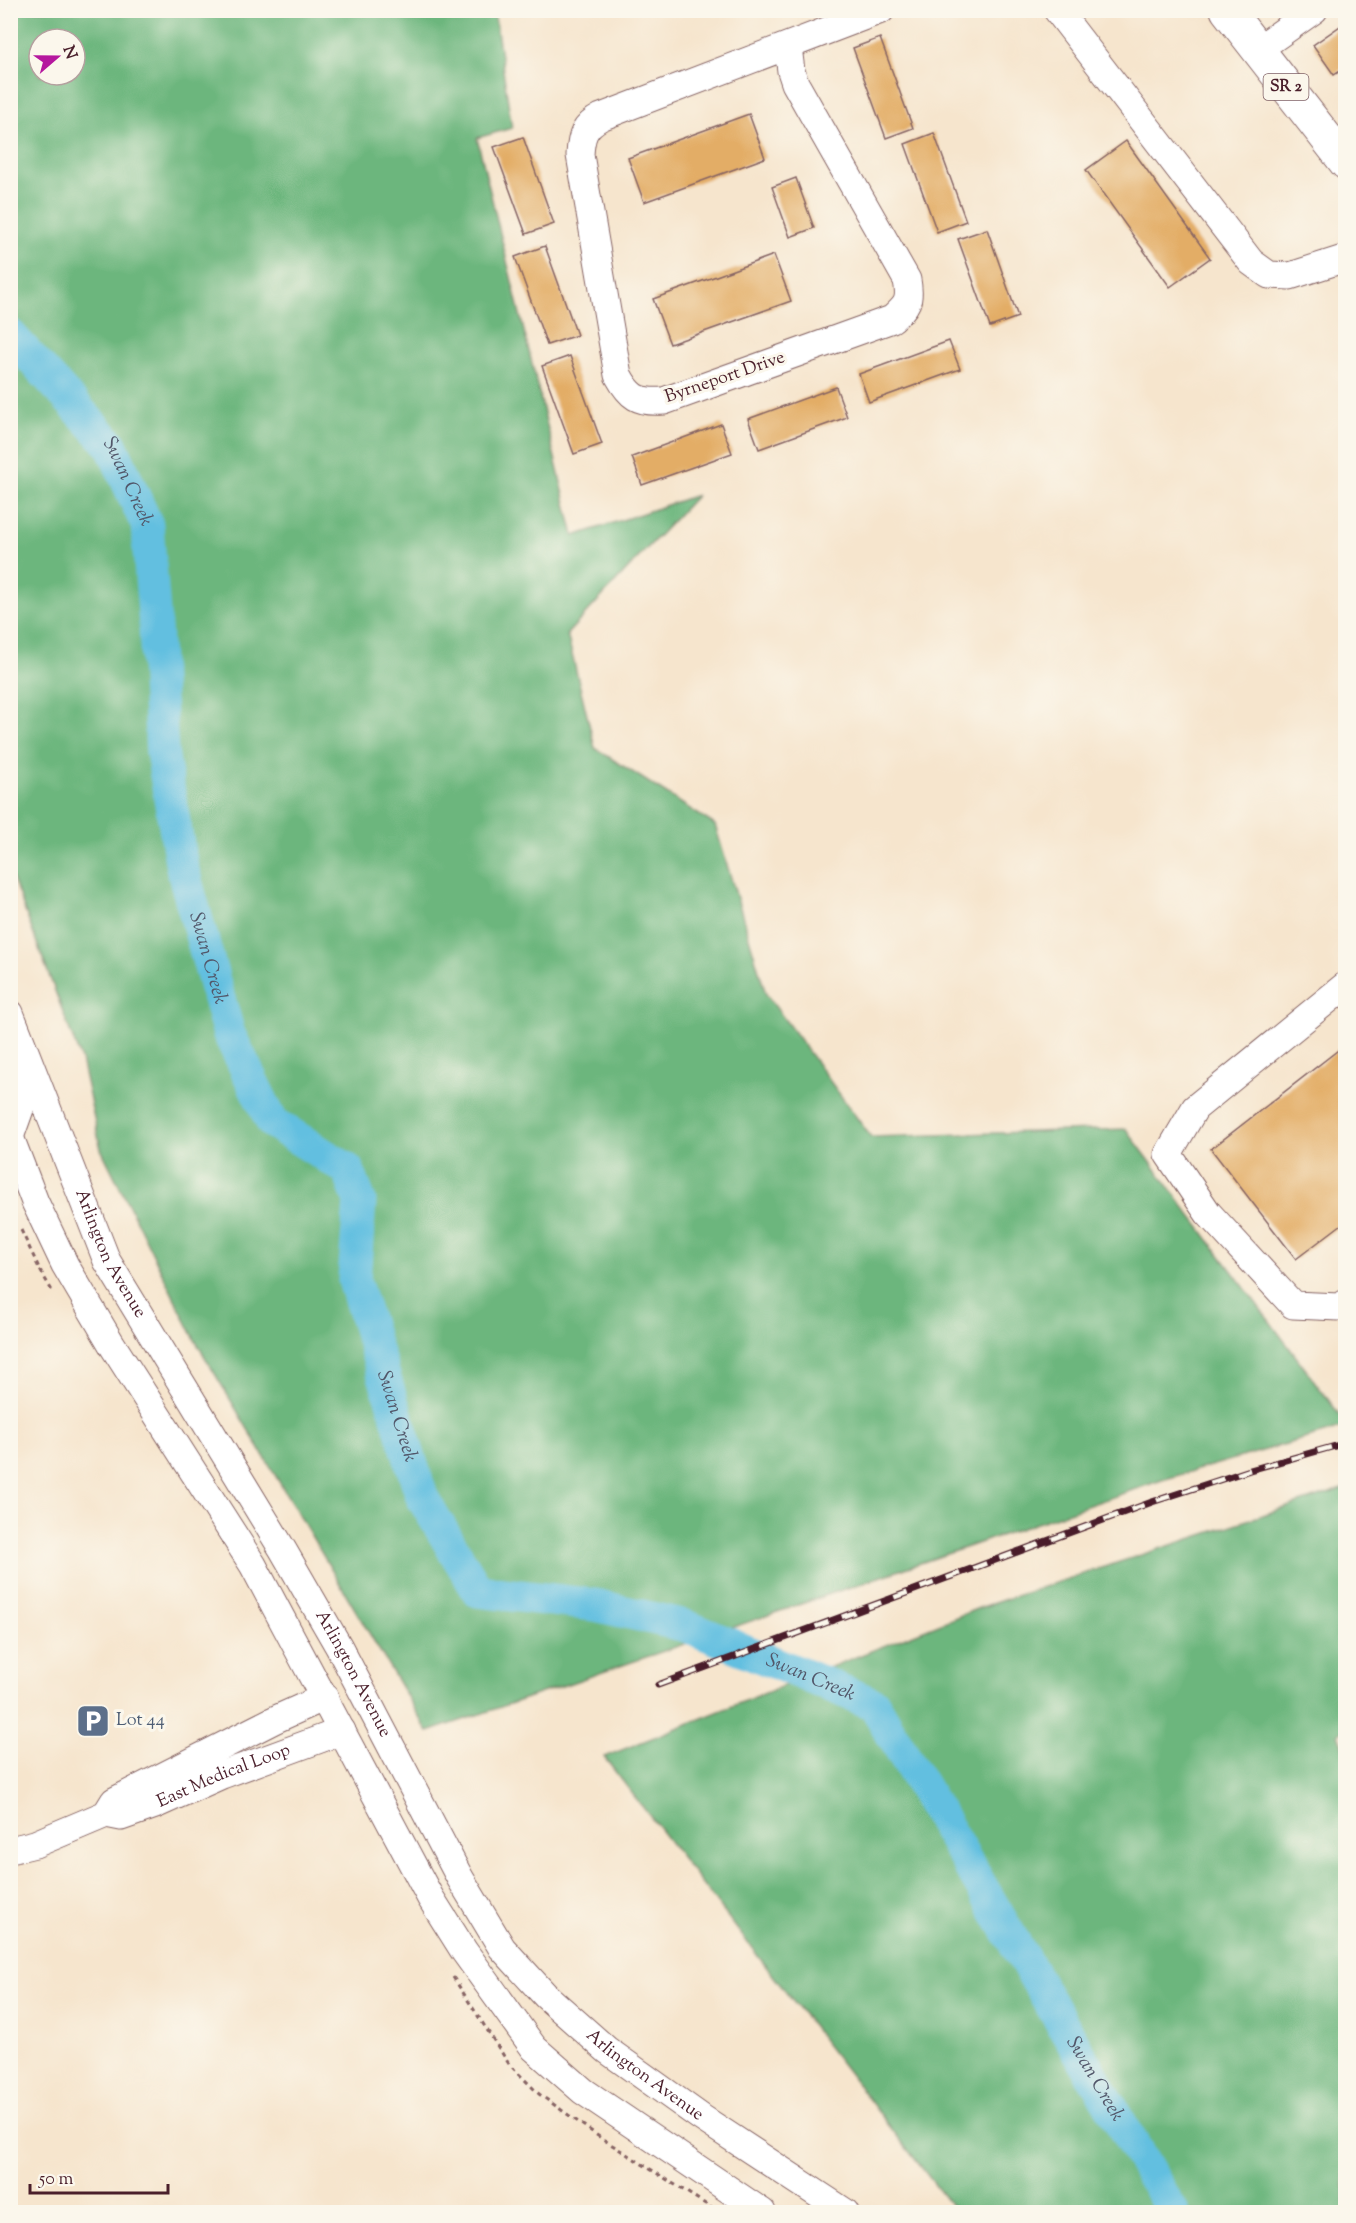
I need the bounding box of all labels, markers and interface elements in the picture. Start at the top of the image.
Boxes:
north arrow [27,27,87,87]
text: N [56,43,82,63]
road number: SR 2 [1264,74,1308,100]
street label: Byrneport Drive [661,345,789,411]
water label: Swan Creek [96,430,160,531]
water label: Swan Creek [181,909,234,1007]
street label: Arlington Avenue [67,1186,152,1323]
water label: Swan Creek [369,1367,425,1466]
street label: Arlington Avenue [308,1606,397,1742]
water label: Swan Creek [761,1646,860,1709]
parking icon: Lot 44 [75,1703,111,1739]
place label: Lot 44 [116,1708,165,1734]
street label: East Medical Loop [153,1738,294,1815]
street label: Arlington Avenue [580,2024,709,2128]
water label: Swan Creek [1058,2031,1131,2127]
scale bar [30,2157,168,2195]
text: 50 m [38,2167,74,2193]

